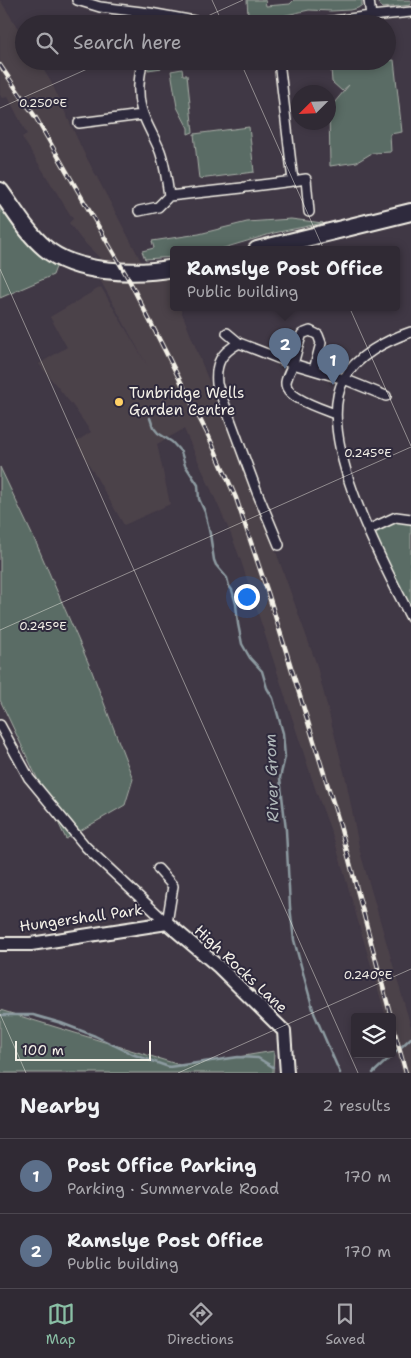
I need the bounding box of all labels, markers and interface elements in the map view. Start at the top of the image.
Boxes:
search box [15,15,396,70]
icon: search [33,29,61,57]
text: Search here [73,30,182,55]
north arrow [291,85,336,130]
text: 0.250°E [19,95,67,111]
popup [170,246,400,311]
text: Ramslye Post Office [187,256,383,281]
text: Public building [187,281,298,302]
pin: 2 [269,328,301,369]
pin: 1 [317,344,349,385]
place label: Tunbridge Wells Garden Centre [129,383,244,420]
marker: Tunbridge Wells Garden Centre [113,396,125,408]
text: 0.245°E [344,445,392,461]
your location [234,584,260,610]
text: 0.245°E [19,618,67,634]
water label: River Grom [259,733,284,823]
street label: Hungershall Park [18,899,144,937]
street label: High Rocks Lane [190,921,292,1017]
text: 0.240°E [344,967,392,983]
map controls [351,1013,396,1058]
button: layers [351,1013,396,1058]
scale bar [15,1038,151,1061]
text: 100 m [22,1041,64,1059]
text: Nearby [20,1092,100,1120]
text: 2 results [322,1095,391,1116]
text: Post Office Parking [67,1153,257,1178]
text: 1 [32,1166,40,1187]
text: 170 m [344,1166,391,1187]
text: Parking · Summervale Road [67,1178,279,1199]
text: Ramslye Post Office [67,1228,263,1253]
text: 2 [30,1241,42,1262]
text: 170 m [344,1241,391,1262]
text: Public building [67,1253,179,1274]
tab: Map [46,1300,76,1348]
tab: Directions [167,1300,234,1348]
tab: Saved [326,1300,365,1348]

